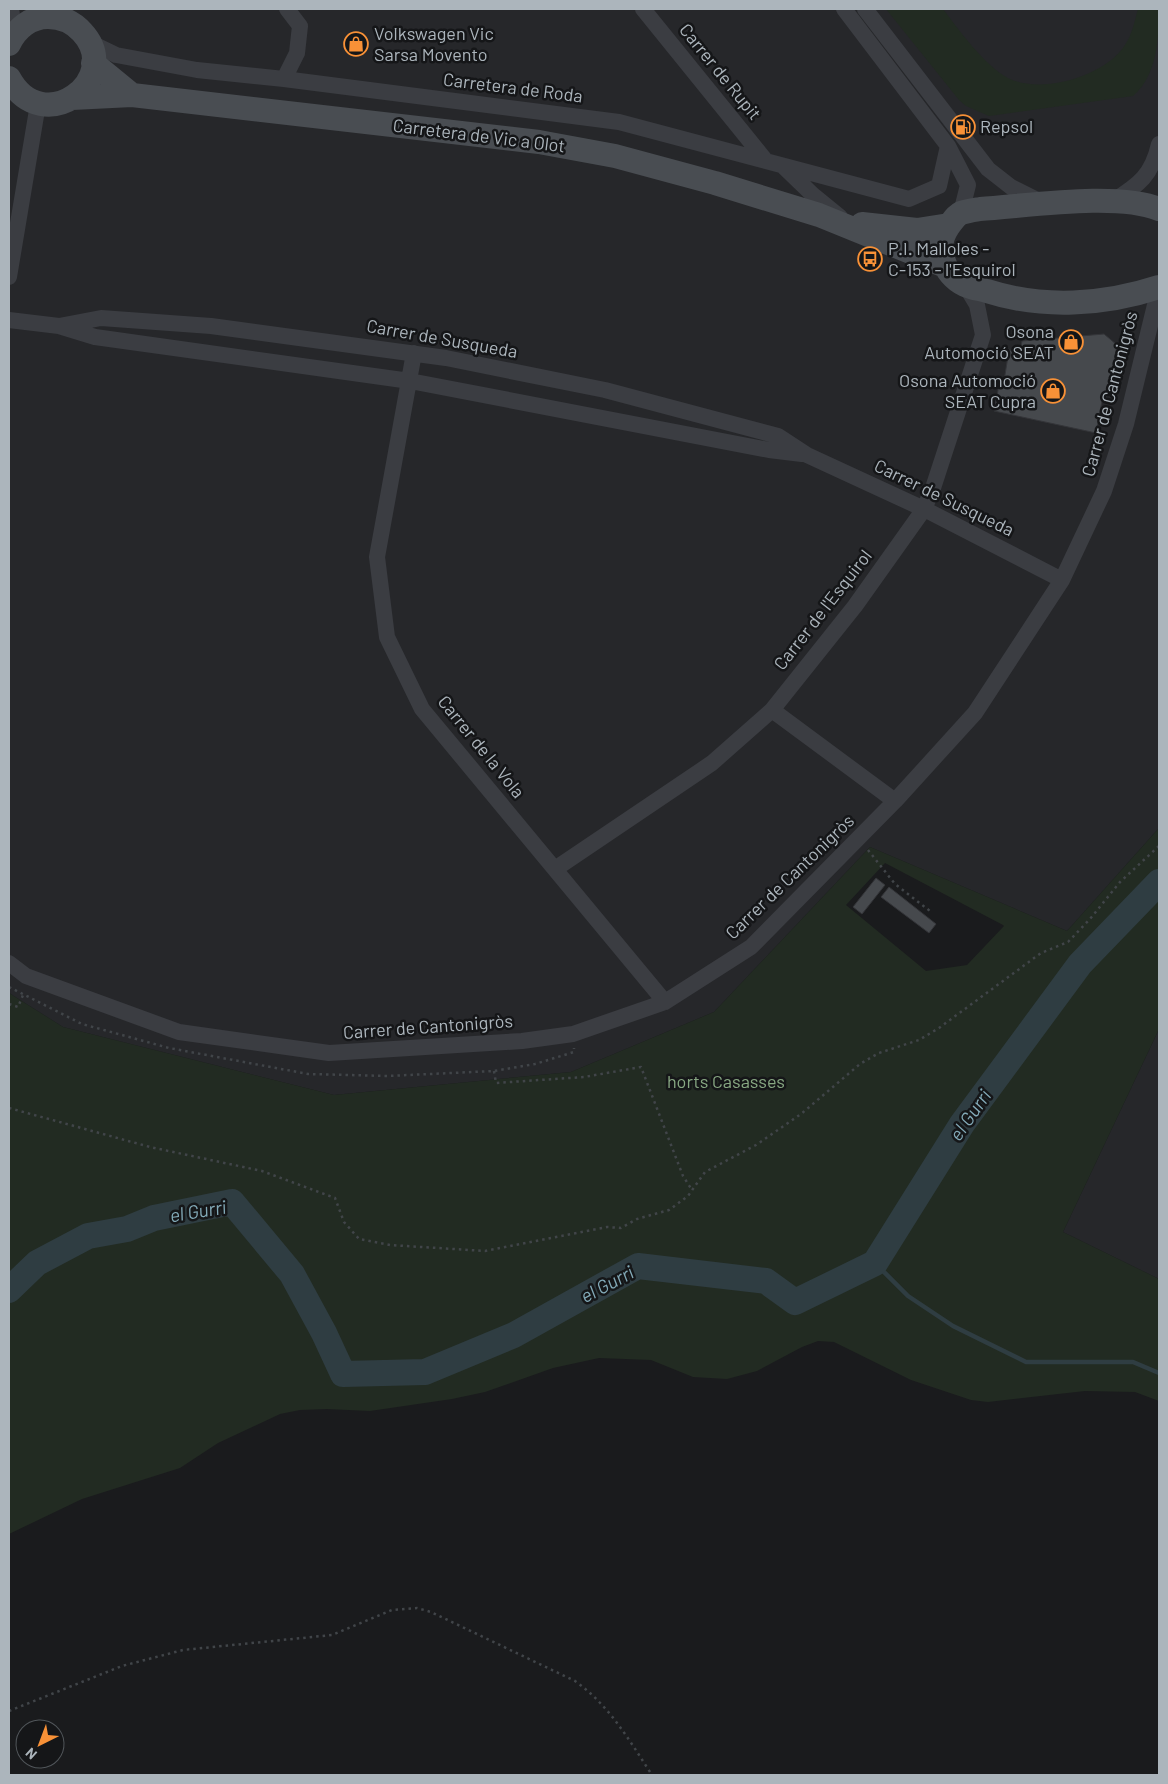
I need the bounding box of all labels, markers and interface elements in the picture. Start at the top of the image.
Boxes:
street label: Carrer de Rupit [675,19,766,124]
place label: Volkswagen Vic Sarsa Movento [374,22,494,65]
shop icon: Volkswagen Vic Sarsa Movento [343,31,369,57]
street label: Carretera de Roda [442,68,584,106]
street label: Carretera de Vic a Olot [392,114,566,156]
fuel station icon: Repsol [950,114,976,140]
place label: Repsol [980,115,1033,137]
place label: P.I. Malloles - C-153 - l'Esquirol [888,237,1016,280]
bus stop icon: P.I. Malloles - C-153 - l'Esquirol [857,246,883,272]
street label: Carrer de Cantonigròs [1076,309,1142,479]
street label: Carrer de Susqueda [365,314,519,362]
place label: Osona Automoció SEAT [924,320,1054,363]
shop icon: Osona Automoció SEAT [1058,329,1084,355]
place label: Osona Automoció SEAT Cupra [899,369,1036,412]
shop icon: Osona Automoció SEAT Cupra [1040,378,1066,404]
street label: Carrer de Susqueda [871,454,1018,540]
street label: Carrer de l'Esquirol [768,545,876,674]
street label: Carrer de la Vola [434,691,530,802]
street label: Carrer de Cantonigròs [720,809,858,943]
street label: Carrer de Cantonigròs [342,1009,514,1043]
park label: horts Casasses [667,1070,785,1092]
water label: el Gurri [944,1085,996,1145]
water label: el Gurri [168,1195,228,1226]
water label: el Gurri [576,1260,638,1307]
north arrow [15,1719,65,1769]
text: N [22,1745,40,1763]

